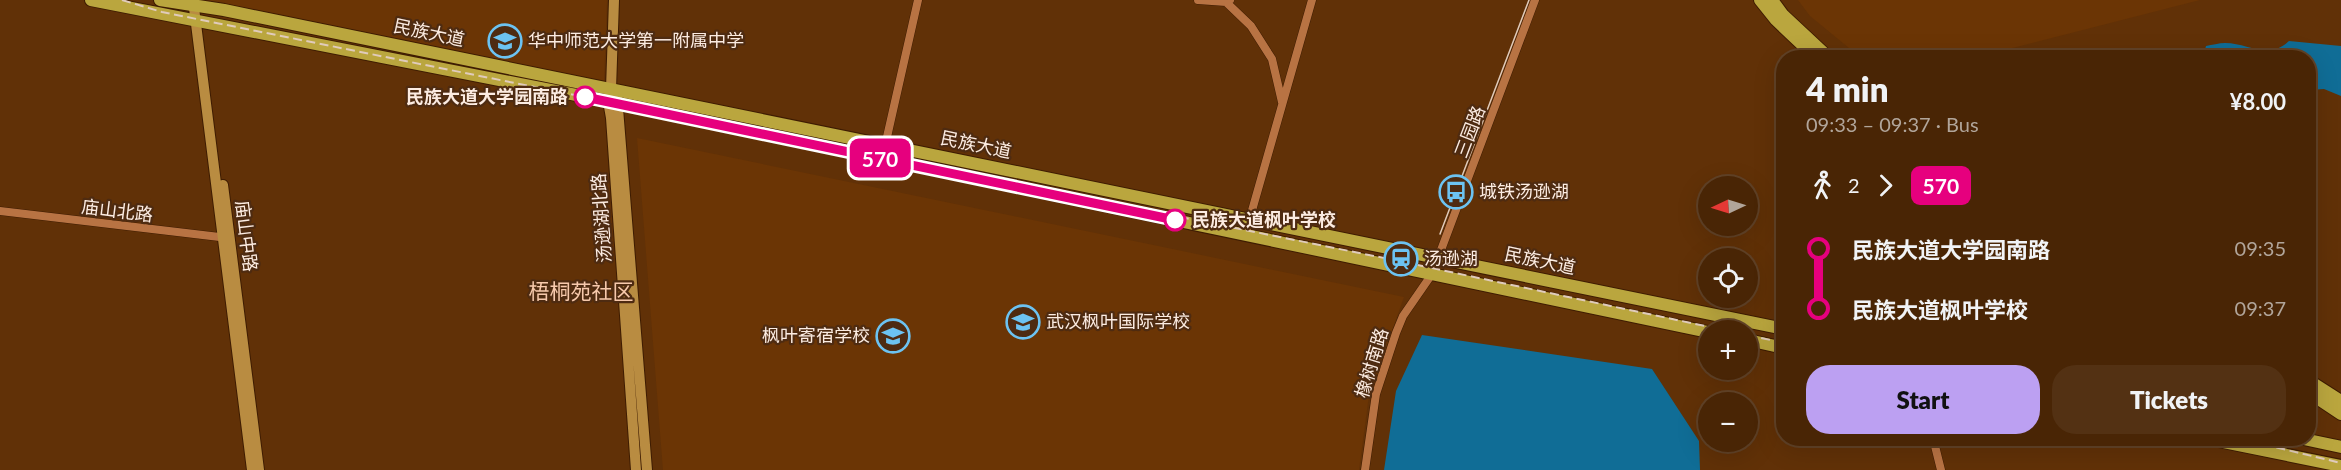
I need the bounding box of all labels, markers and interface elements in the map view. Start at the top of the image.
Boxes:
street label: 民族大道 [392,14,467,50]
school or university icon: 华中师范大学第一附属中学 [487,23,523,59]
place label: 华中师范大学第一附属中学 [528,29,744,51]
text: 4 min [1806,69,1888,109]
place label: 民族大道大学园南路 [406,85,568,107]
marker: 民族大道大学园南路 [574,86,596,108]
text: ¥8.00 [2230,88,2286,115]
street label: 三园路 [1449,102,1489,161]
text: 09:33 – 09:37 · Bus [1806,112,1979,136]
street label: 民族大道 [939,126,1014,162]
line badge: 570 [846,138,914,178]
text: 570 [862,146,898,171]
icon: walk [1806,169,1839,202]
icon: forward [1869,169,1902,202]
street label: 汤逊湖北路 [587,172,615,264]
text: 2 [1848,173,1860,197]
text: 570 [1923,173,1959,198]
bus stop icon: 城铁汤逊湖 [1438,174,1474,210]
north arrow [1698,176,1758,236]
map controls [1698,176,1758,452]
place label: 城铁汤逊湖 [1479,180,1569,202]
street label: 庙山北路 [80,195,154,225]
street label: 庙山中路 [232,199,262,273]
place label: 民族大道枫叶学校 [1192,208,1336,230]
marker: 民族大道枫叶学校 [1164,209,1186,231]
text: 民族大道大学园南路 [1852,236,2050,263]
text: 09:35 [2235,236,2286,260]
station icon: 汤逊湖 [1383,241,1419,277]
street label: 民族大道 [1503,242,1578,278]
place label: 汤逊湖 [1424,247,1478,269]
button: locate [1698,248,1758,308]
district label: 梧桐苑社区 [529,278,634,303]
text: 民族大道枫叶学校 [1852,296,2028,323]
text: 09:37 [2235,296,2286,320]
school or university icon: 武汉枫叶国际学校 [1005,304,1041,340]
place label: 武汉枫叶国际学校 [1046,310,1190,332]
school or university icon: 枫叶寄宿学校 [875,318,911,354]
button: + [1698,320,1758,380]
place label: 枫叶寄宿学校 [762,324,870,346]
street label: 橡树南路 [1350,325,1392,400]
button: Start [1806,365,2040,434]
button: Tickets [2052,365,2286,434]
button: − [1698,392,1758,452]

